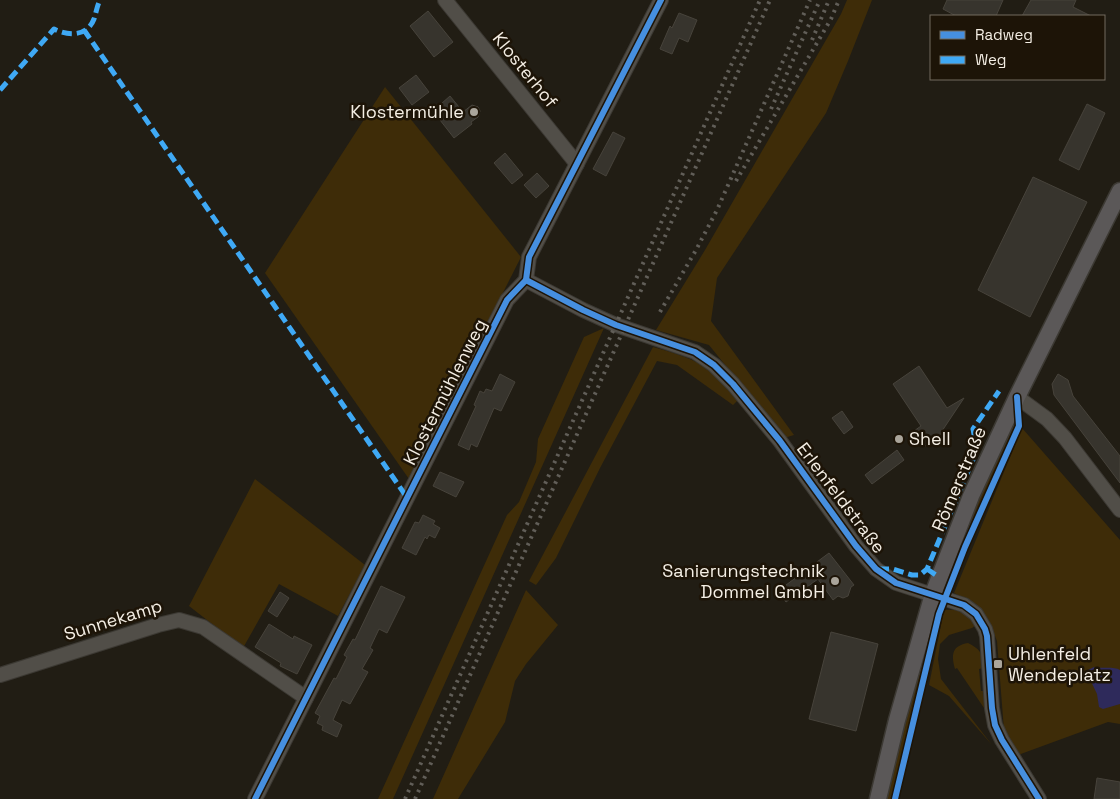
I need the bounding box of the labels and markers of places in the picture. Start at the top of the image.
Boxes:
place label: Klostermühle [350,100,464,123]
marker: Klostermühle [468,106,480,118]
place label: Shell [909,427,951,450]
marker: Shell [893,433,905,445]
place label: Sanierungstechnik Dommel GmbH [662,559,825,603]
marker: Sanierungstechnik Dommel GmbH [829,575,841,587]
place label: Uhlenfeld Wendeplatz [1008,642,1111,686]
marker: Uhlenfeld Wendeplatz [992,658,1004,670]

